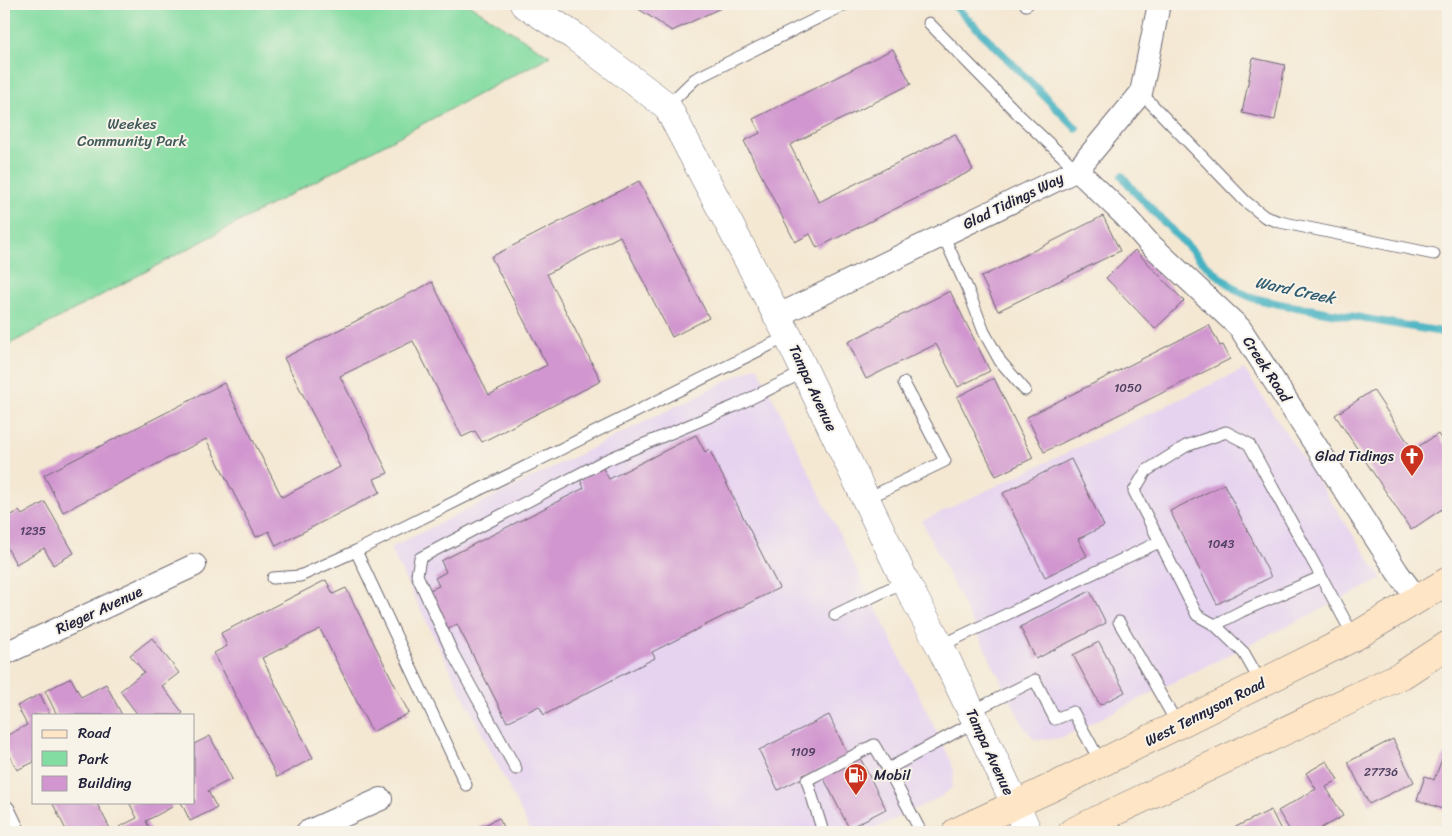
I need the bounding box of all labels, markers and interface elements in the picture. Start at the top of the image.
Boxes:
park label: Weekes Community Park [77,111,188,154]
street label: Glad Tidings Way [958,165,1068,237]
water label: Ward Creek [1253,267,1340,313]
street label: Creek Road [1236,331,1299,408]
street label: Tampa Avenue [782,340,845,436]
house number: 1050 [1114,377,1142,399]
place label: Glad Tidings [1315,443,1395,469]
church icon: Glad Tidings [1399,443,1425,477]
house number: 1235 [20,520,46,542]
house number: 1043 [1208,533,1235,555]
street label: Rieger Avenue [51,578,147,642]
street label: West Tennyson Road [1140,670,1271,754]
street label: Tampa Avenue [959,704,1022,800]
legend [32,714,195,804]
text: Road [78,720,111,746]
house number: 1109 [790,741,816,763]
text: Park [78,746,109,772]
house number: 27736 [1364,761,1398,783]
fuel station icon: Mobil [843,762,869,796]
place label: Mobil [874,762,911,788]
text: Building [78,770,132,796]

